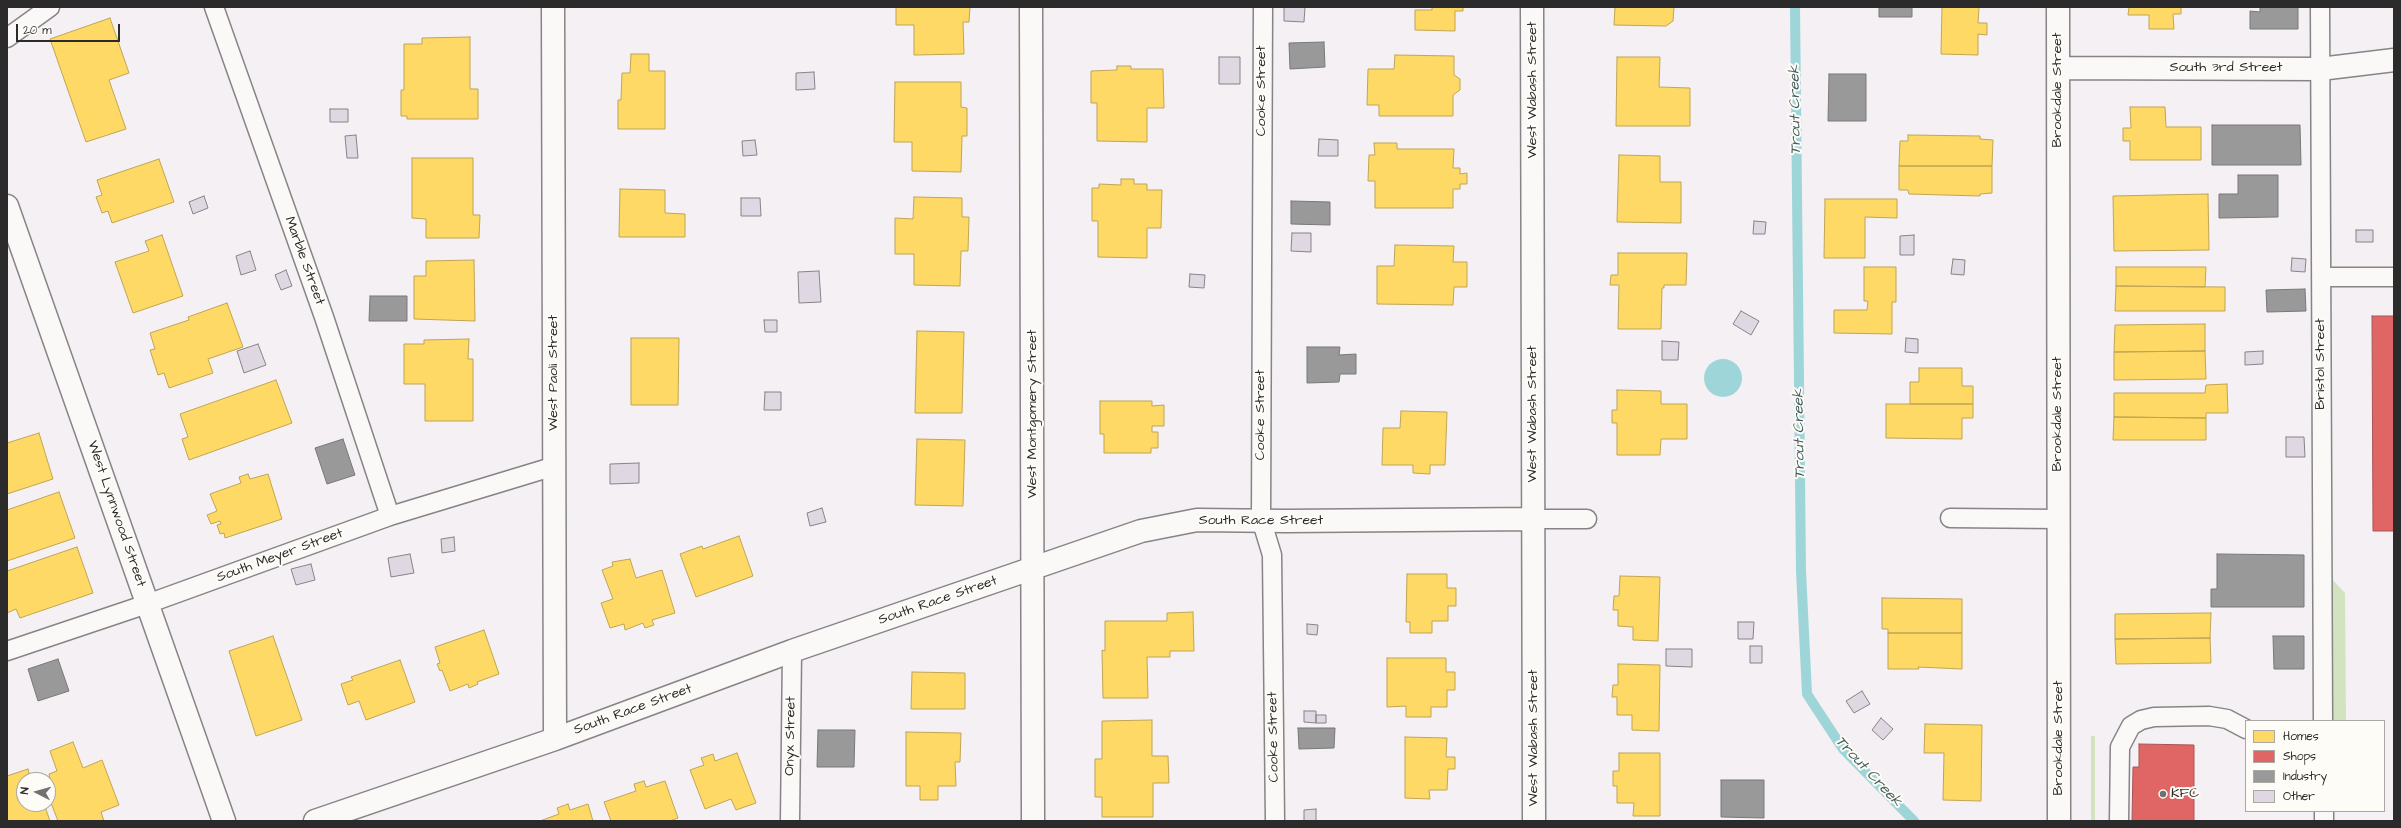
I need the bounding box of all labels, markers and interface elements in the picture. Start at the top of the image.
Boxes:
scale bar [18,16,122,42]
street label: West Wabash Street [1525,21,1541,159]
text: 20 m [23,22,52,39]
street label: Brookdale Street [2050,33,2066,147]
street label: Cooke Street [1254,46,1270,136]
street label: South 3rd Street [2170,60,2282,76]
water label: Trout Creek [1786,65,1806,155]
street label: Marble Street [280,214,328,308]
street label: West Paoli Street [546,315,562,431]
street label: Bristol Street [2313,318,2329,410]
street label: West Montgomery Street [1025,330,1041,498]
street label: West Wabash Street [1525,345,1541,483]
street label: Brookdale Street [2050,357,2066,471]
street label: Cooke Street [1253,370,1269,460]
water label: Trout Creek [1790,389,1810,479]
street label: West Lynnwood Street [83,439,149,589]
street label: South Race Street [1199,513,1323,529]
street label: South Meyer Street [215,525,345,587]
street label: South Race Street [876,573,1000,629]
street label: West Wabash Street [1526,669,1542,807]
street label: South Race Street [572,681,694,739]
street label: Brookdale Street [2051,681,2067,795]
street label: Cooke Street [1265,692,1283,782]
street label: Onyx Street [782,696,800,776]
legend [2245,720,2385,812]
text: Homes [2283,728,2319,745]
water label: Trout Creek [1831,733,1905,811]
text: Shops [2283,748,2316,765]
text: Industry [2283,768,2327,785]
north arrow [16,772,56,812]
place label: KFC [2171,786,2199,802]
text: N [17,787,32,795]
text: Other [2283,788,2315,805]
marker: KFC [2158,789,2168,799]

